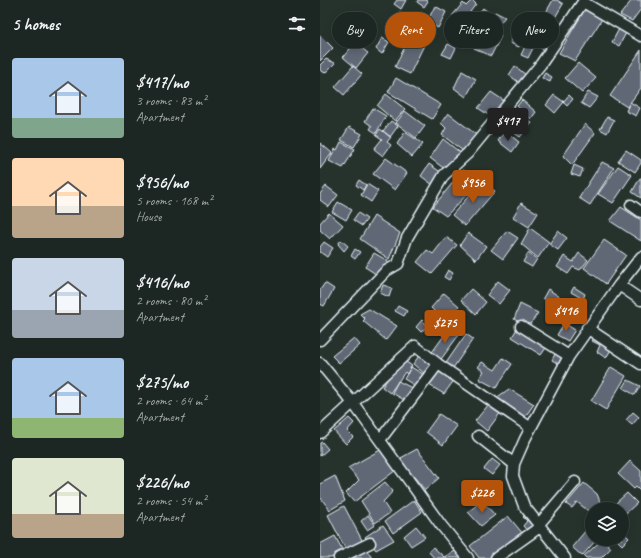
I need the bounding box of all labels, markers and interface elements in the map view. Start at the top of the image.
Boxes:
chip: Buy [332,12,377,48]
chip: Rent [385,12,436,48]
chip: Filters [444,12,503,48]
chip: New [511,12,559,48]
icon: filters [286,13,308,35]
text: 5 homes [12,14,60,35]
text: $417/mo [136,72,188,93]
icon: home [44,74,92,122]
text: 3 rooms · 83 m² [136,93,206,109]
pin: $417 [484,108,532,142]
text: Apartment [136,109,184,125]
text: $417 [496,113,520,129]
pin: $956 [449,170,497,204]
text: $956/mo [136,172,188,193]
icon: home [44,174,92,222]
text: $956 [461,175,485,191]
text: 5 rooms · 168 m² [136,193,212,209]
text: House [136,209,161,225]
text: $416/mo [136,272,189,293]
icon: home [44,274,92,322]
text: 2 rooms · 80 m² [136,293,206,309]
pin: $416 [542,298,590,332]
text: $416 [554,303,578,319]
text: Apartment [136,309,184,325]
pin: $275 [421,310,469,344]
text: $275 [433,315,457,331]
text: $275/mo [136,372,188,393]
icon: home [44,374,92,422]
text: 2 rooms · 64 m² [136,393,206,409]
text: Apartment [136,409,184,425]
text: $226/mo [136,472,189,493]
icon: home [44,474,92,522]
pin: $226 [458,480,506,514]
text: $226 [470,485,494,501]
text: 2 rooms · 54 m² [136,493,206,509]
map controls [585,502,629,546]
button: layers [585,502,629,546]
text: Apartment [136,509,184,525]

